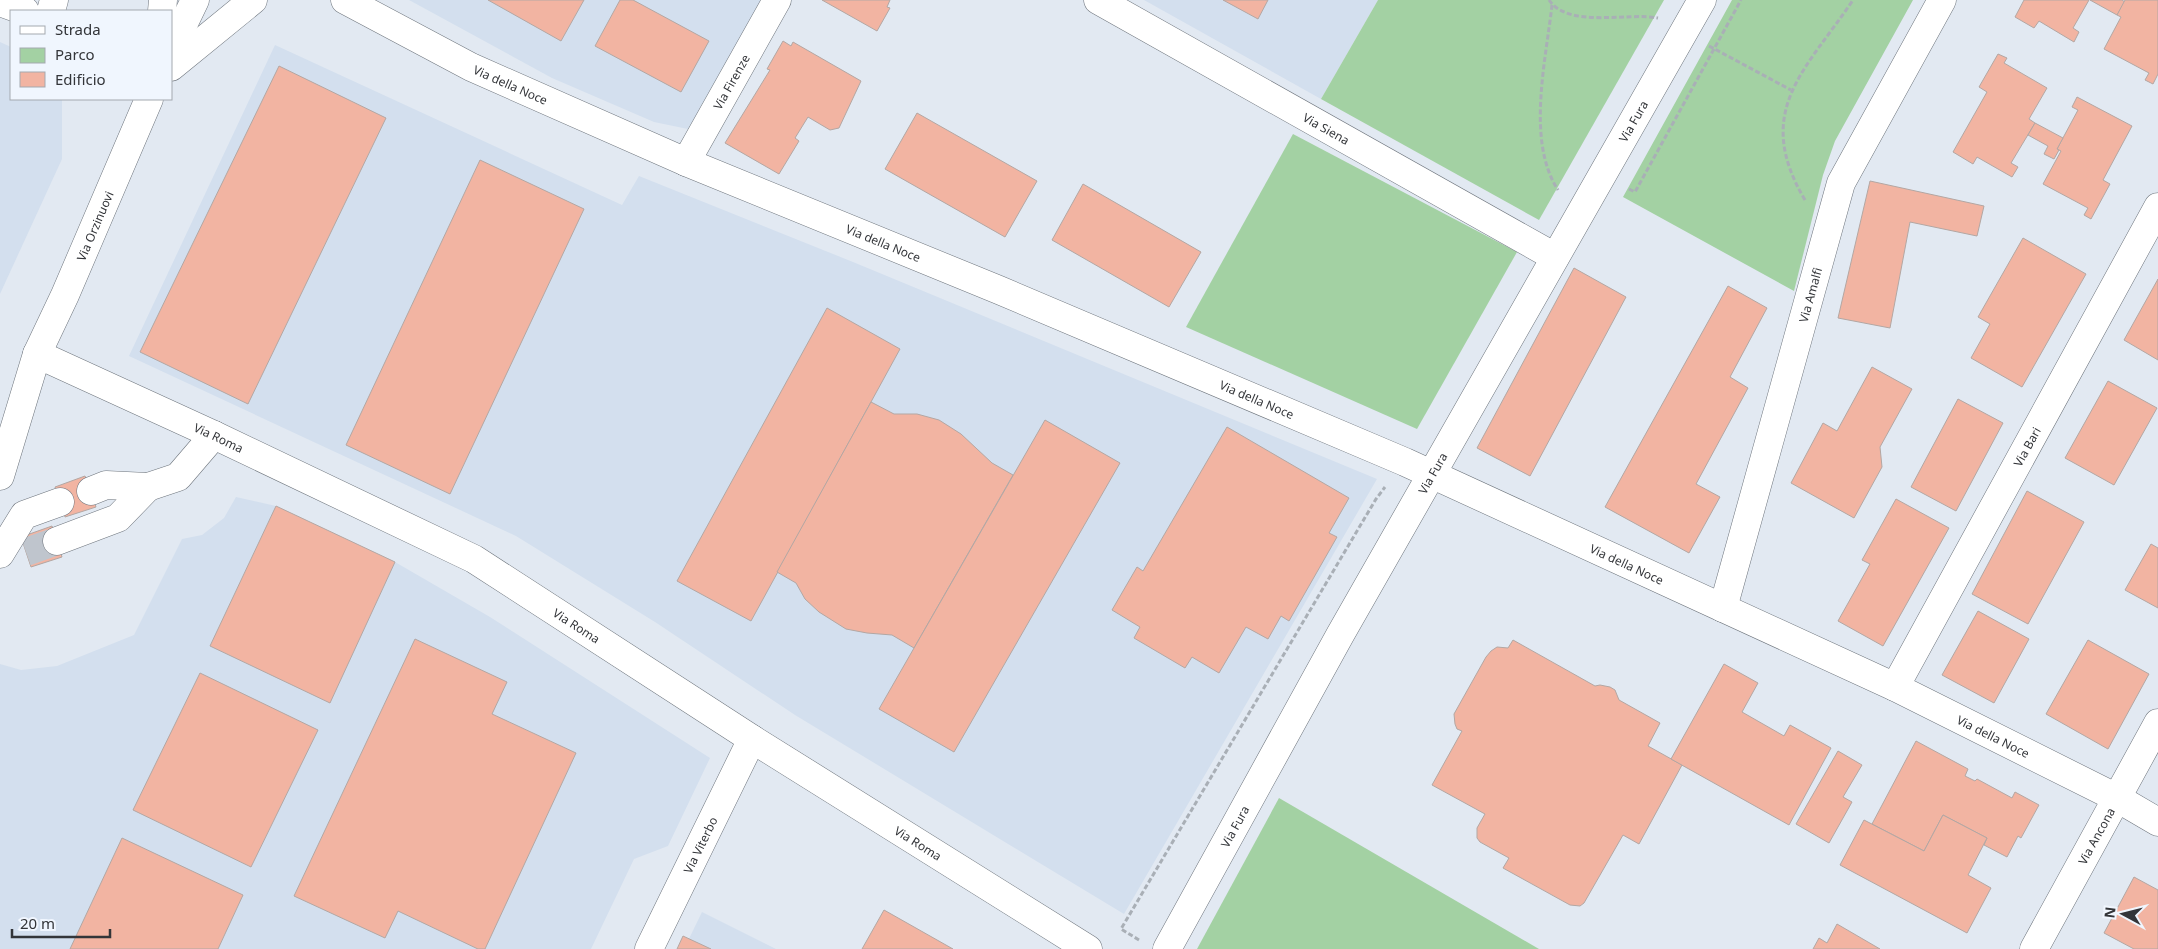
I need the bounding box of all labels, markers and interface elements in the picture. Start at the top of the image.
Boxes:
legend [10,10,172,100]
text: Strada [55,19,101,39]
text: Parco [55,44,95,64]
street label: Via Firenze [709,51,753,112]
street label: Via della Noce [471,61,551,108]
text: Edificio [55,69,106,89]
street label: Via Fura [1614,97,1652,145]
street label: Via Siena [1300,109,1353,148]
street label: Via Orzinuovi [72,188,117,263]
street label: Via della Noce [843,220,924,266]
street label: Via Amalfi [1794,266,1826,324]
street label: Via della Noce [1217,376,1297,423]
street label: Via Roma [191,418,246,456]
street label: Via Bari [2009,424,2044,470]
street label: Via Fura [1414,449,1451,497]
street label: Via della Noce [1587,540,1667,588]
street label: Via Roma [550,604,603,647]
street label: Via della Noce [1954,711,2033,762]
street label: Via Fura [1216,802,1253,850]
street label: Via Ancona [2074,804,2119,867]
street label: Via Viterbo [679,814,721,876]
street label: Via Roma [891,822,945,864]
north arrow [2098,889,2148,939]
scale bar [12,906,110,938]
text: N [2099,906,2120,919]
text: 20 m [20,913,55,933]

